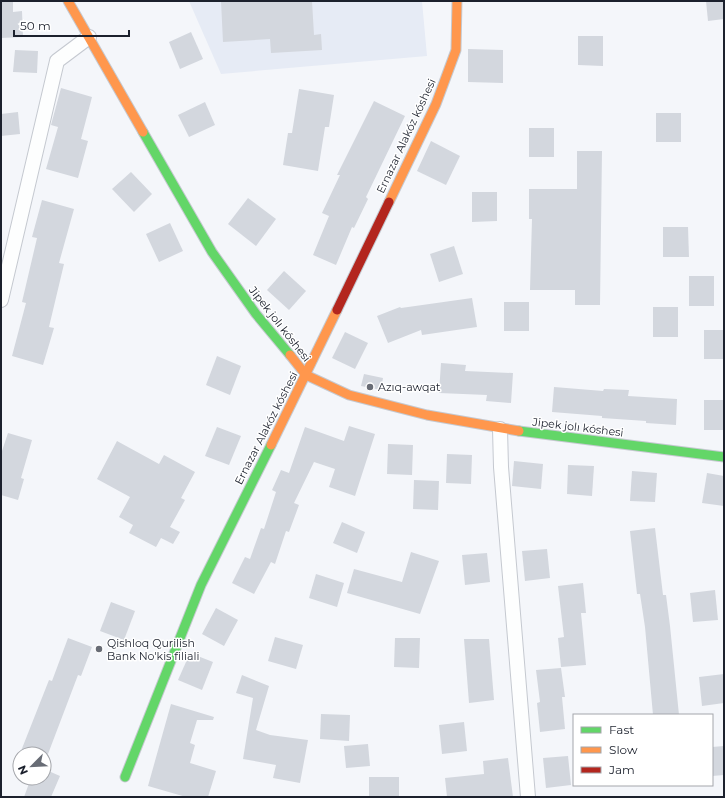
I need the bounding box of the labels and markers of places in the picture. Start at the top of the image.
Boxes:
place label: Azıq-awqat [378,380,441,394]
marker: Azıq-awqat [365,382,375,392]
place label: Qishloq Qurilish Bank No'kis filiali [107,636,199,663]
marker: Qishloq Qurilish Bank No'kis filiali [94,644,104,654]

